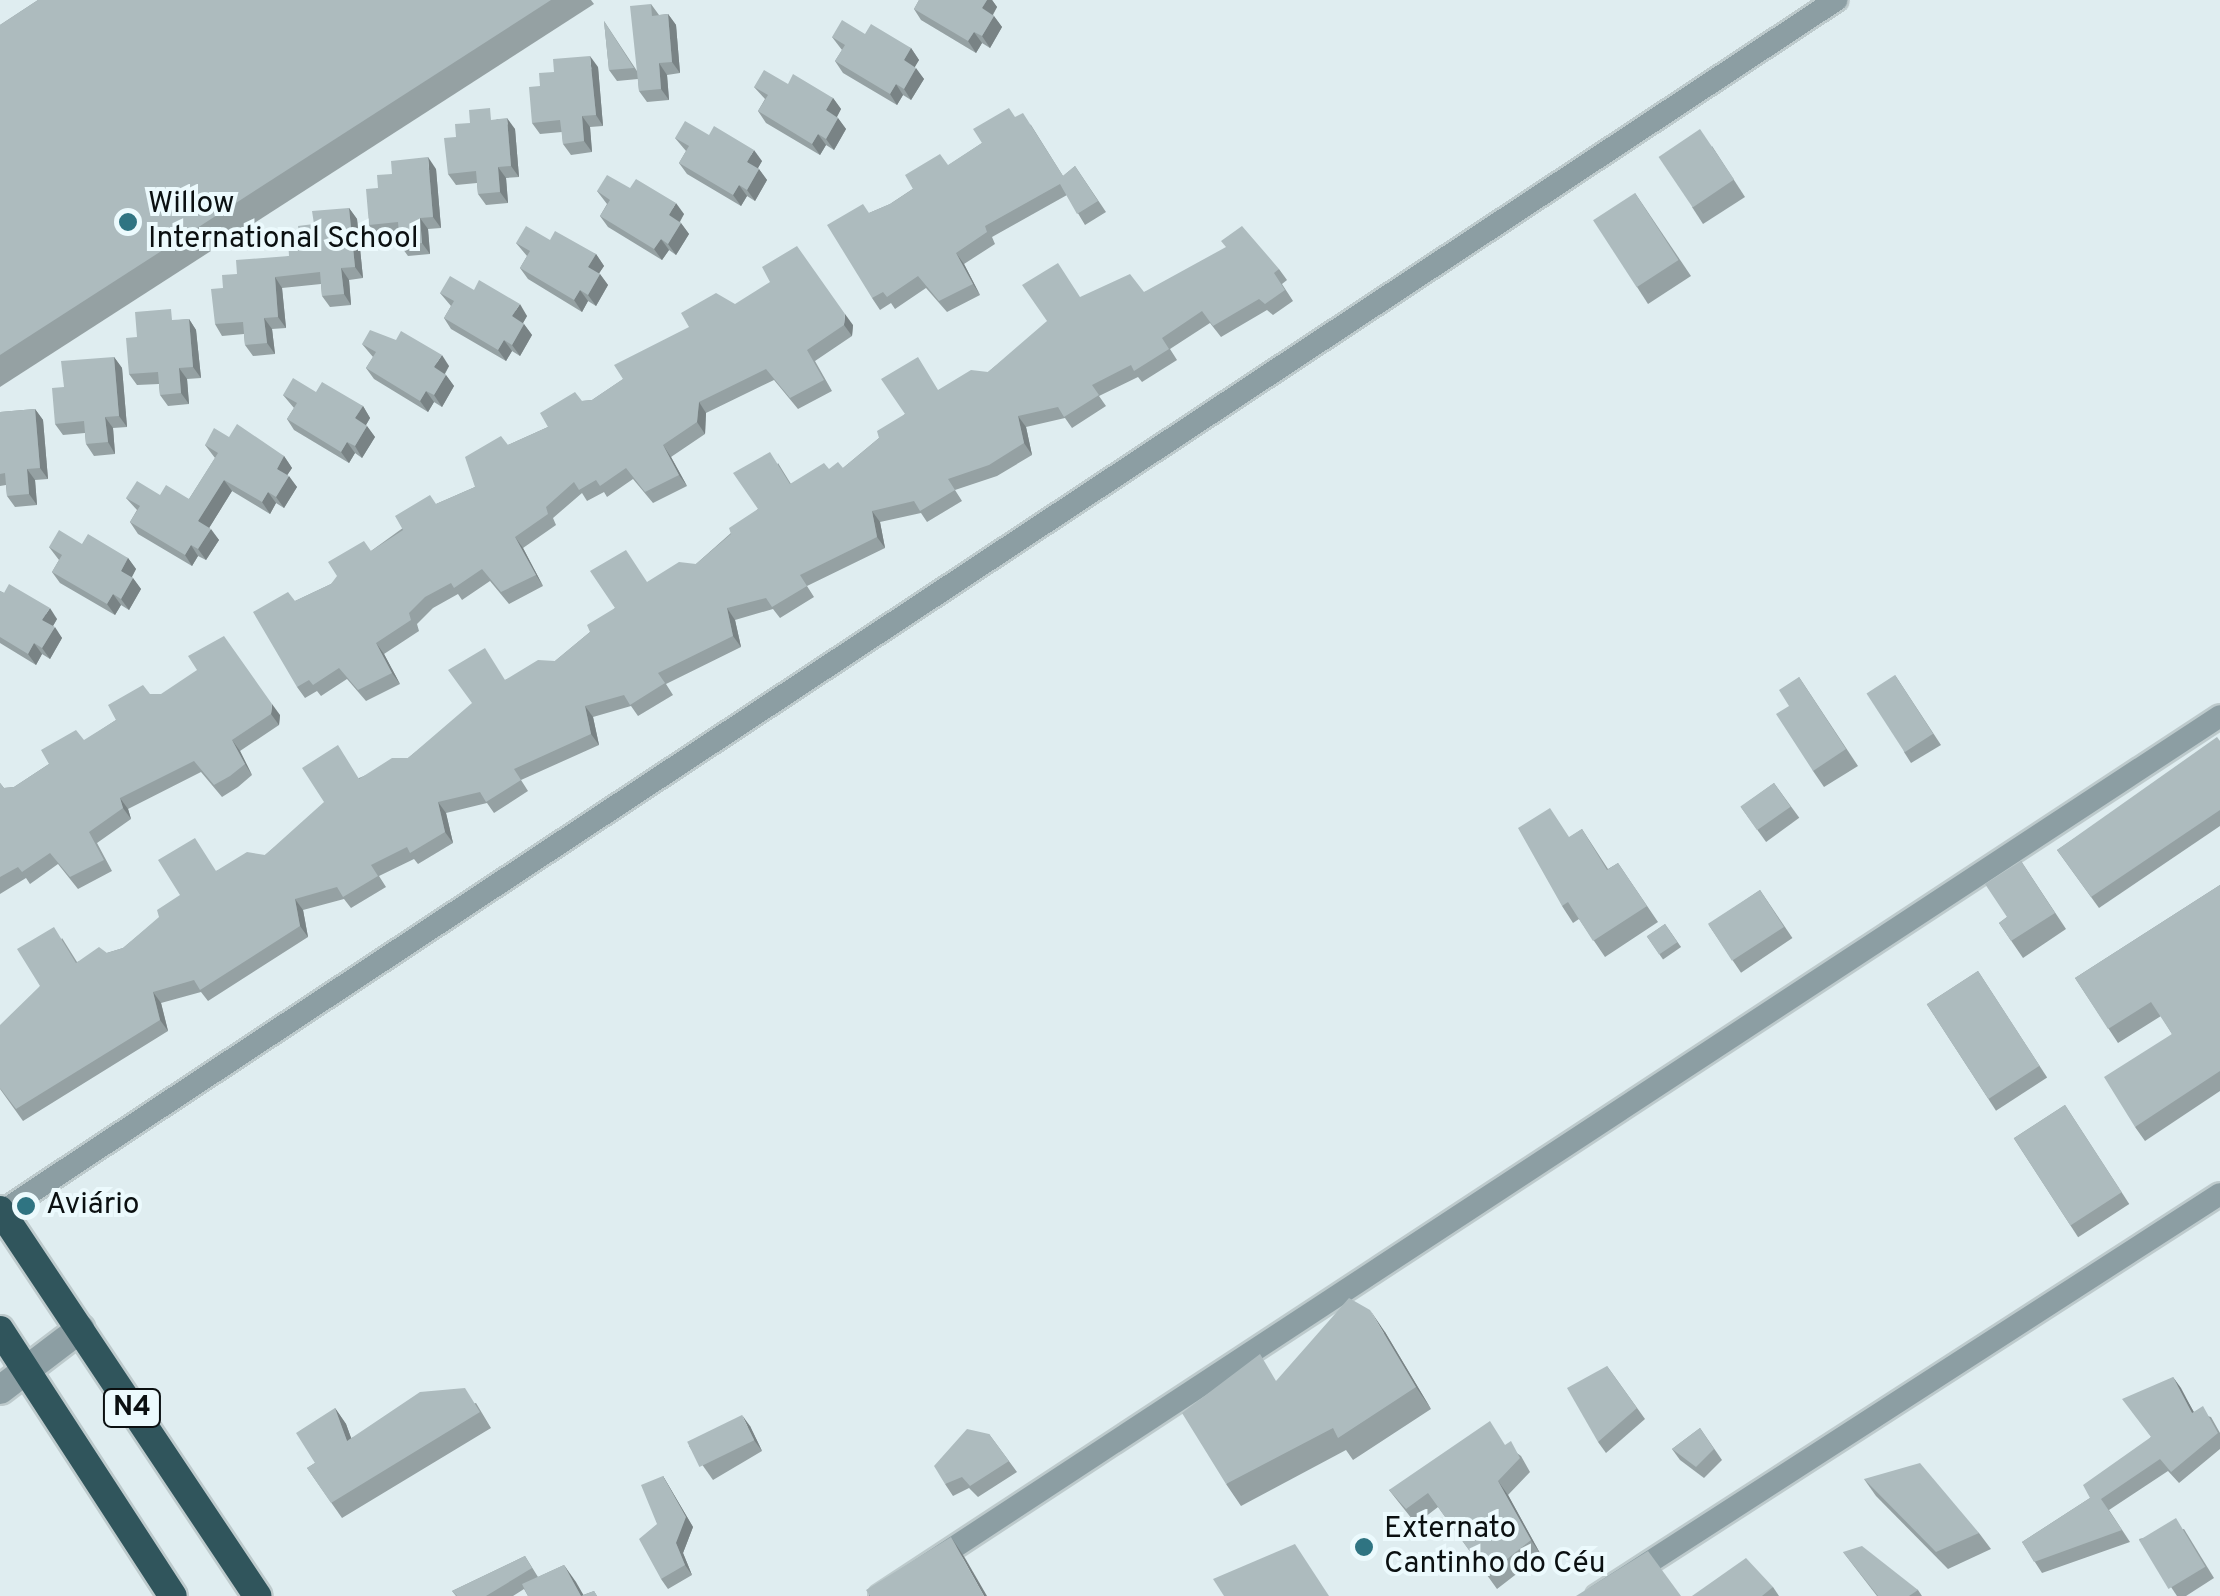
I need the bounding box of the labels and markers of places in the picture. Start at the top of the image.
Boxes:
place label: Willow International School [148,187,419,258]
marker: Willow International School [117,211,139,233]
place label: Aviário [46,1188,140,1224]
marker: Aviário [15,1195,37,1217]
place label: Externato Cantinho do Céu [1384,1512,1606,1582]
marker: Externato Cantinho do Céu [1353,1536,1375,1558]

